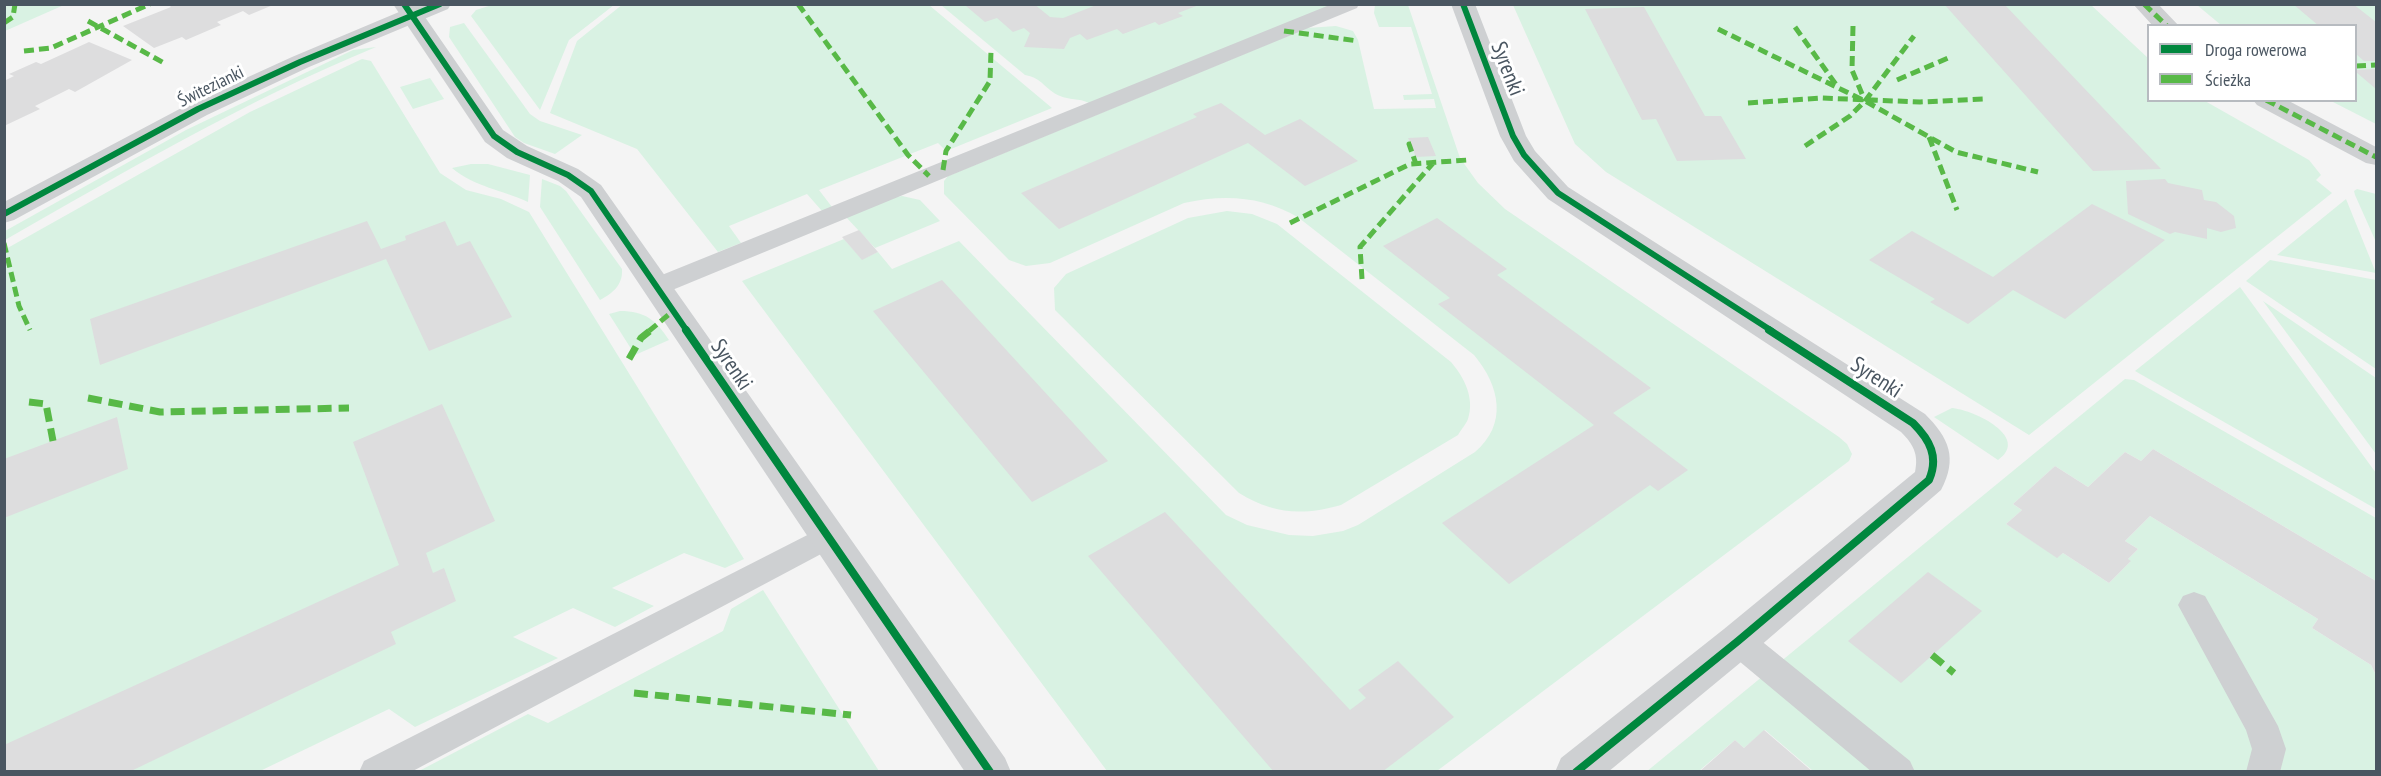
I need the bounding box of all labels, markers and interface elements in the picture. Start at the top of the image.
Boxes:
legend [2147,24,2357,102]
street label: Syrenki [1485,38,1529,100]
text: Droga rowerowa [2205,38,2307,61]
street label: Świtezianki [174,62,248,112]
text: Ścieżka [2205,68,2251,91]
street label: Syrenki [704,335,758,395]
street label: Syrenki [1845,352,1907,404]

